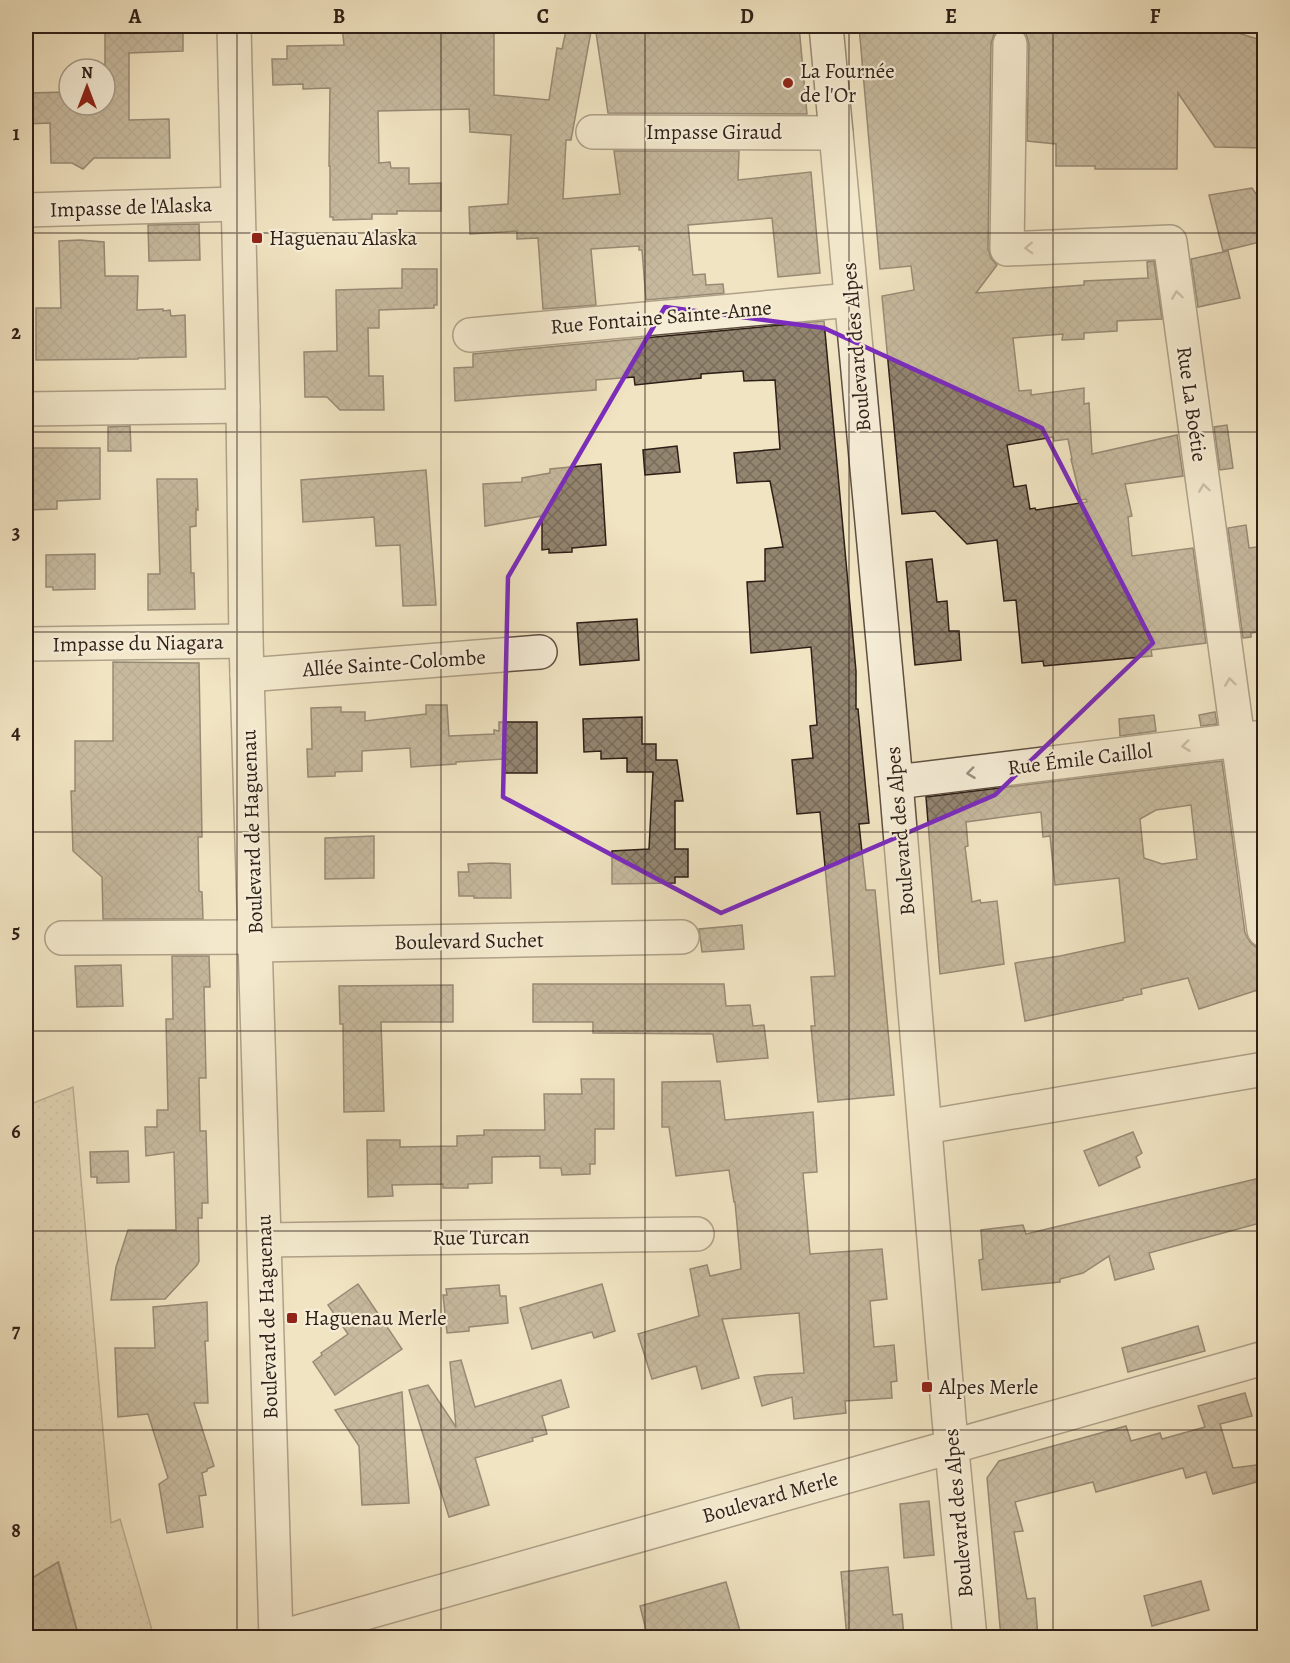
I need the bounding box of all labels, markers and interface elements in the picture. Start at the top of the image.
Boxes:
text: A [128,3,142,30]
text: B [333,3,345,30]
text: C [537,3,549,30]
text: D [740,3,754,30]
text: E [945,3,957,30]
text: F [1150,3,1161,30]
north arrow [57,57,117,117]
place label: La Fournée de l'Or [800,57,895,109]
text: N [81,62,93,84]
marker: La Fournée de l'Or [781,76,795,90]
street label: Impasse Giraud [646,118,783,146]
text: 1 [12,120,20,147]
street label: Impasse de l'Alaska [49,190,213,224]
place label: Haguenau Alaska [269,224,418,252]
marker: Haguenau Alaska [250,231,264,245]
one-way arrow [1025,241,1034,254]
street label: Boulevard des Alpes [835,261,877,433]
one-way arrow [1172,291,1184,300]
street label: Rue Fontaine Sainte-Anne [549,293,773,341]
text: 2 [11,319,21,346]
street label: Rue La Boétie [1170,345,1214,463]
one-way arrow [1198,484,1210,493]
text: 3 [12,519,20,546]
street label: Impasse du Niagara [52,628,224,658]
street label: Allée Sainte-Colombe [300,643,487,683]
one-way arrow [1224,677,1236,686]
text: 4 [11,719,21,746]
street label: Boulevard de Haguenau [234,729,270,935]
street label: Rue Émile Caillol [1006,736,1154,782]
one-way arrow [1181,739,1190,752]
street label: Boulevard des Alpes [879,745,921,917]
one-way arrow [967,766,976,778]
text: 5 [12,918,20,945]
street label: Boulevard Suchet [394,926,544,956]
text: 6 [11,1118,21,1145]
street label: Boulevard de Haguenau [249,1214,285,1420]
street label: Rue Turcan [432,1222,530,1252]
place label: Haguenau Merle [304,1304,447,1332]
marker: Haguenau Merle [285,1311,299,1325]
text: 7 [12,1317,21,1344]
place label: Alpes Merle [938,1373,1038,1401]
marker: Alpes Merle [920,1380,934,1394]
street label: Boulevard des Alpes [937,1427,979,1599]
street label: Boulevard Merle [699,1464,841,1530]
text: 8 [11,1517,21,1544]

